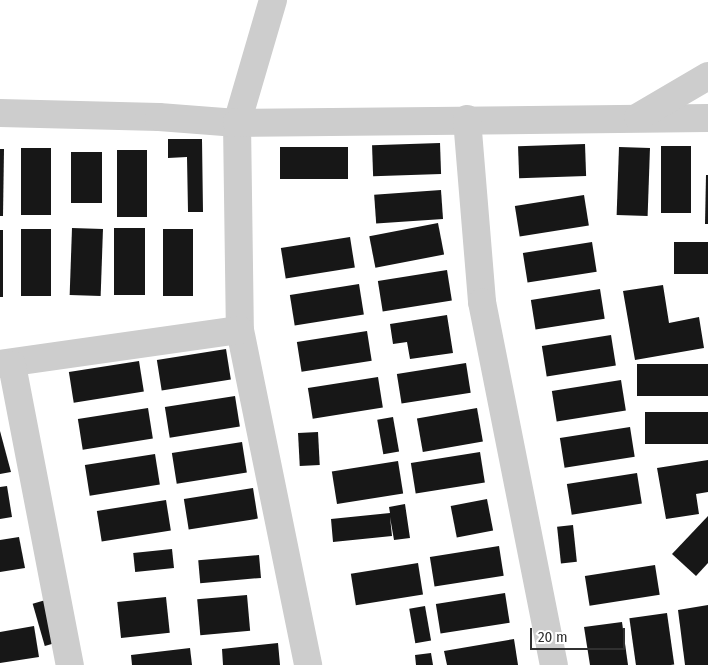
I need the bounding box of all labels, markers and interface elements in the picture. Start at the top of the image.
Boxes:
scale bar [533,618,628,650]
text: 20 m [538,628,568,646]

